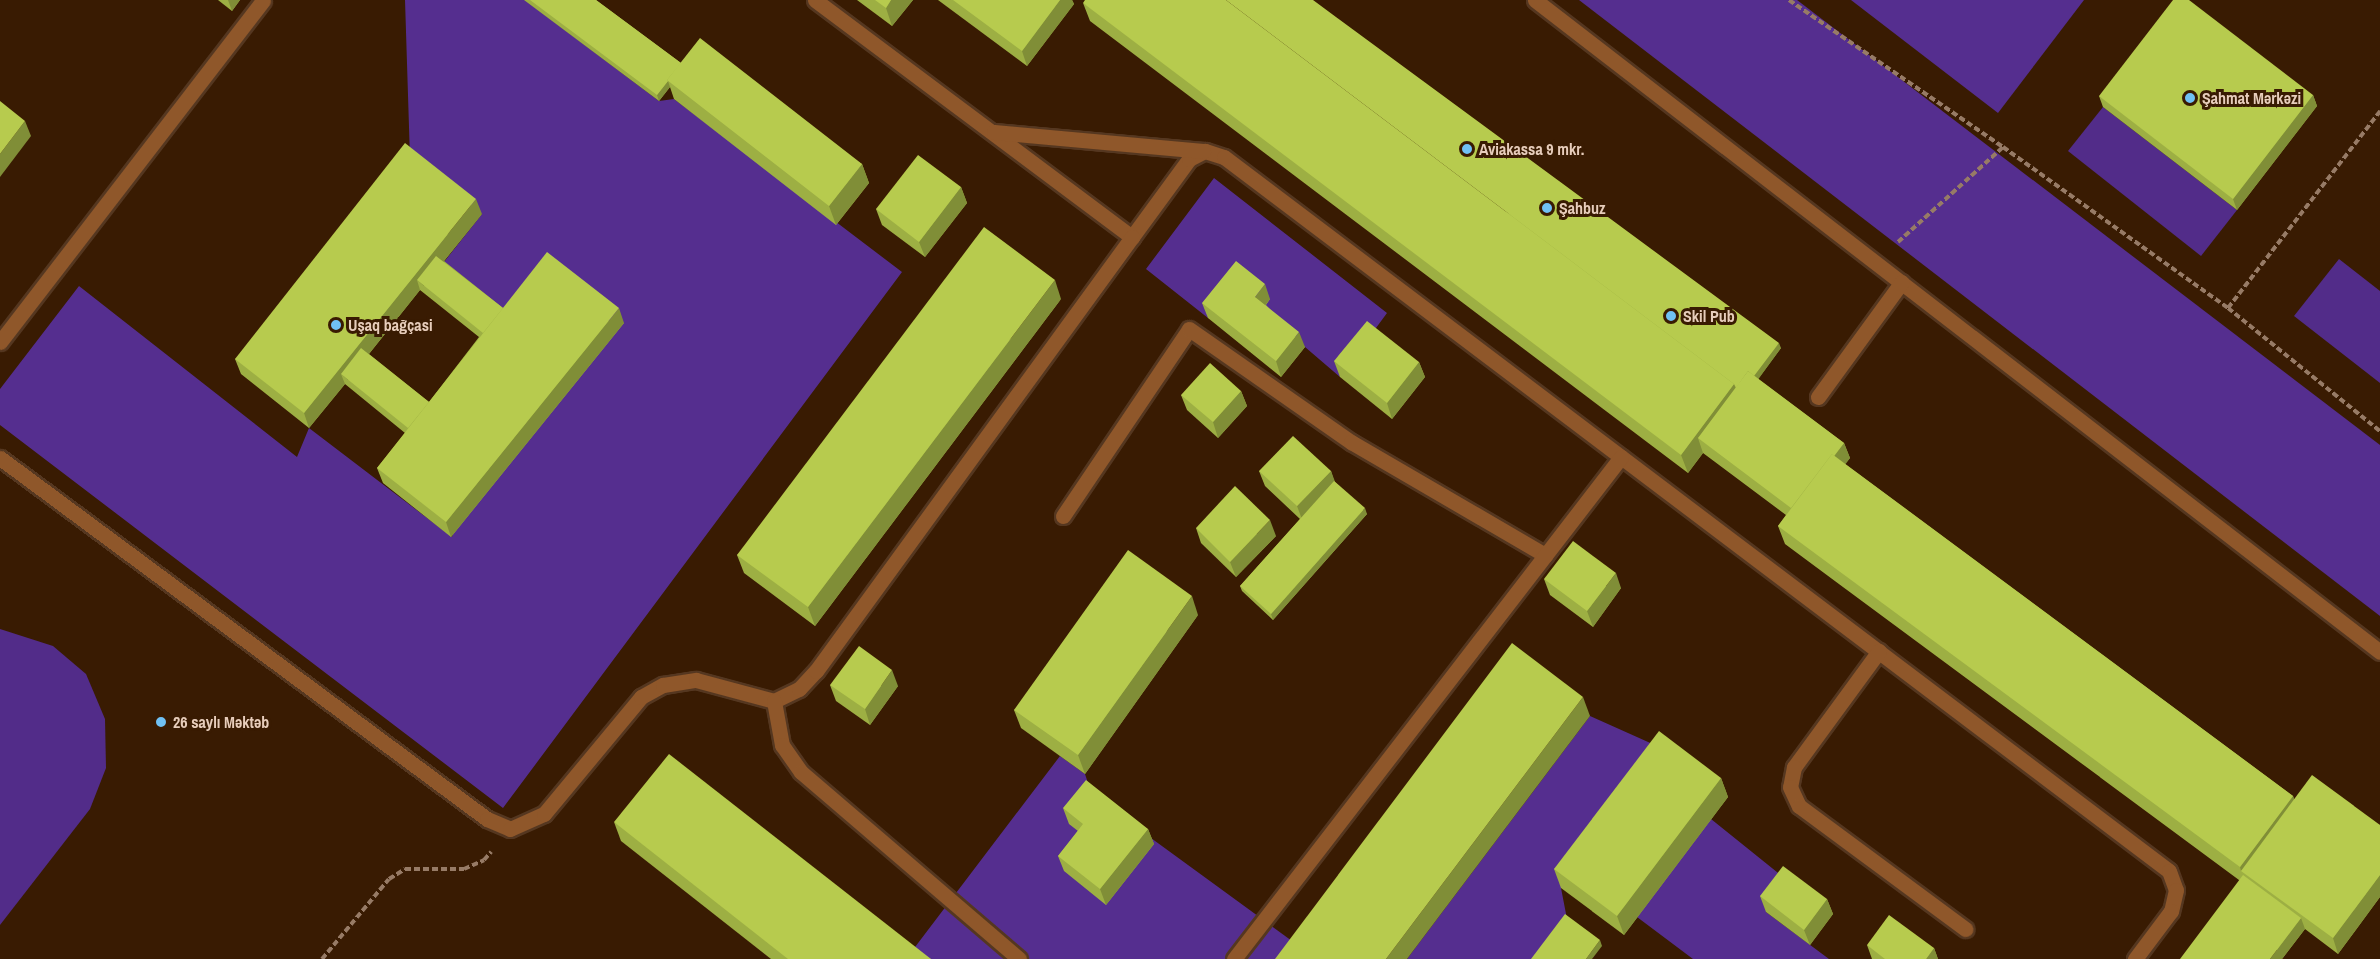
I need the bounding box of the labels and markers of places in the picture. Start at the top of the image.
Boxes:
place label: Şahmat Mərkəzi [2202,88,2301,108]
marker: Şahmat Mərkəzi [2183,91,2197,105]
place label: Aviakassa 9 mkr. [1479,139,1584,159]
marker: Aviakassa 9 mkr. [1460,142,1474,156]
place label: Şahbuz [1559,198,1606,218]
marker: Şahbuz [1540,201,1554,215]
place label: Skil Pub [1683,306,1735,326]
marker: Skil Pub [1664,309,1678,323]
place label: Uşaq bağçasi [348,315,433,335]
marker: Uşaq bağçasi [329,318,343,332]
place label: 26 saylı Məktəb [173,712,269,732]
marker: 26 saylı Məktəb [154,715,168,729]

